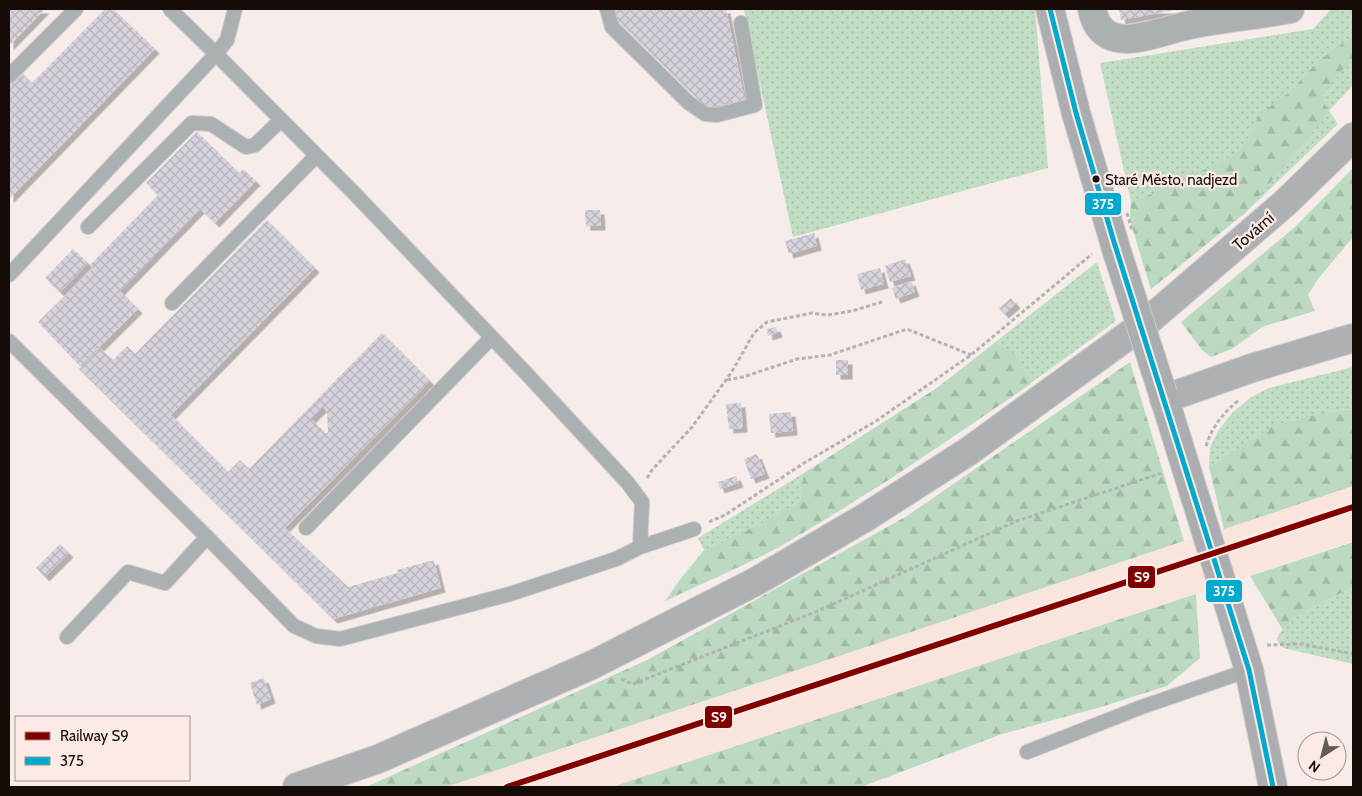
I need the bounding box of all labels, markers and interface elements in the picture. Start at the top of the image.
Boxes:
place label: Staré Město, nadjezd [1105,171,1237,189]
marker: Staré Město, nadjezd [1091,174,1101,184]
line badge: 375 [1084,192,1122,216]
text: 375 [1092,195,1114,213]
street label: Tovární [1229,208,1278,255]
line badge: S9 [1127,565,1156,589]
text: S9 [1134,568,1150,586]
line badge: 375 [1205,579,1243,603]
text: 375 [1213,582,1235,600]
line badge: S9 [704,705,733,729]
text: S9 [711,708,727,726]
legend [15,716,190,781]
text: Railway S9 [60,727,129,745]
north arrow [1297,731,1347,781]
text: 375 [60,752,84,770]
text: N [1305,756,1324,777]

